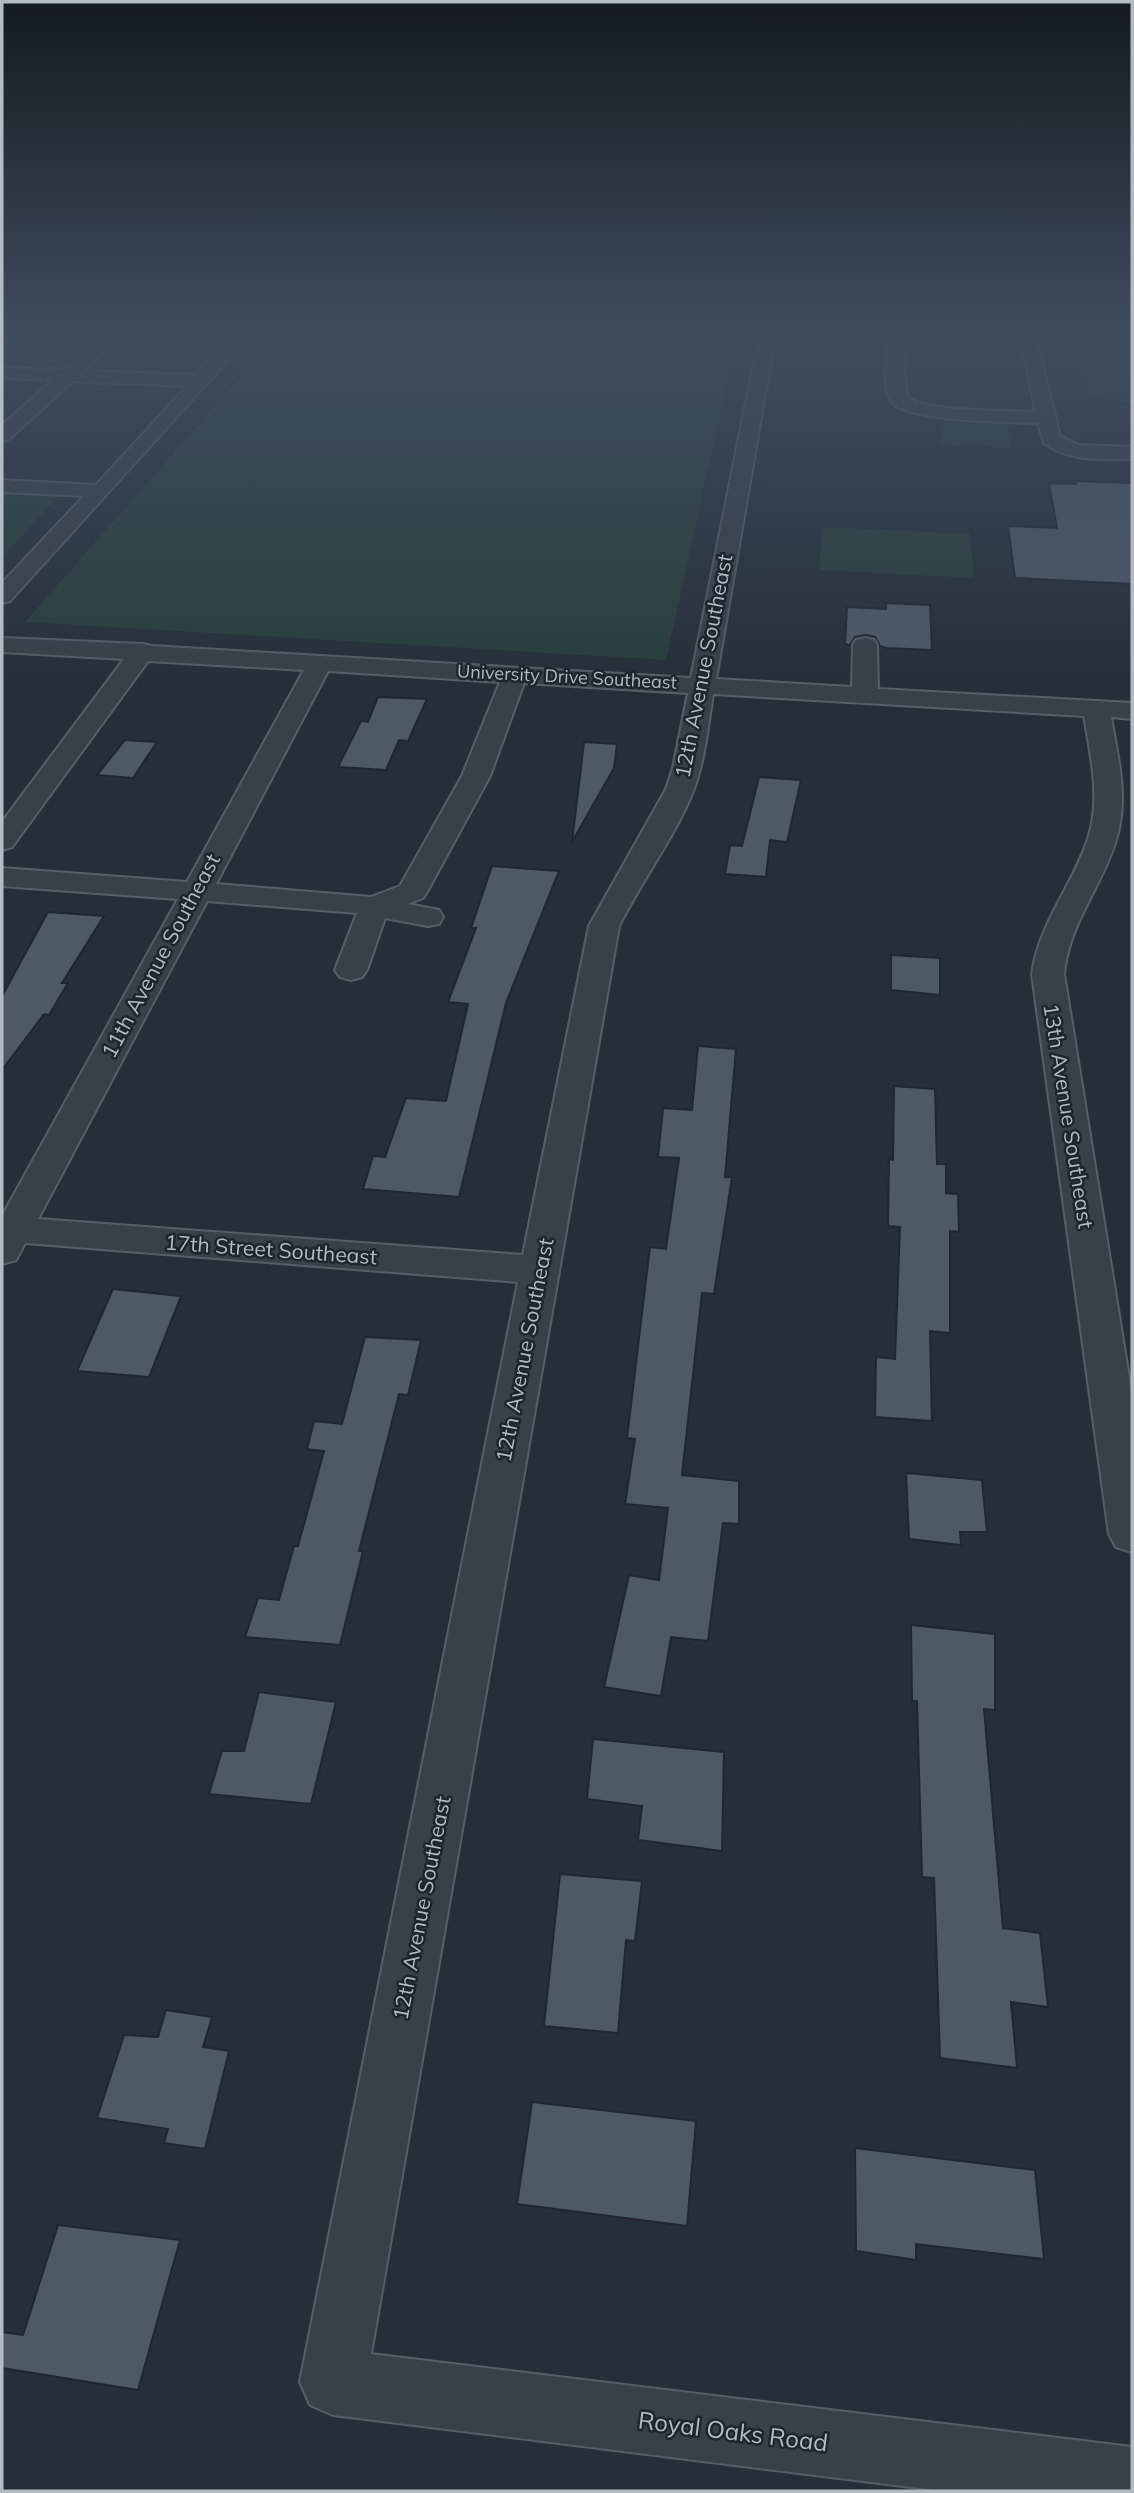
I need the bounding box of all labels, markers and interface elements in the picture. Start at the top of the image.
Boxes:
street label: 12th Avenue Southeast [669,552,737,780]
street label: University Drive Southeast [456,659,678,694]
street label: 11th Avenue Southeast [95,849,225,1062]
street label: 13th Avenue Southeast [1038,1001,1100,1230]
street label: 17th Street Southeast [164,1229,378,1269]
street label: 12th Avenue Southeast [490,1236,558,1464]
street label: 12th Avenue Southeast [387,1794,455,2022]
street label: Royal Oaks Road [637,2404,830,2458]

